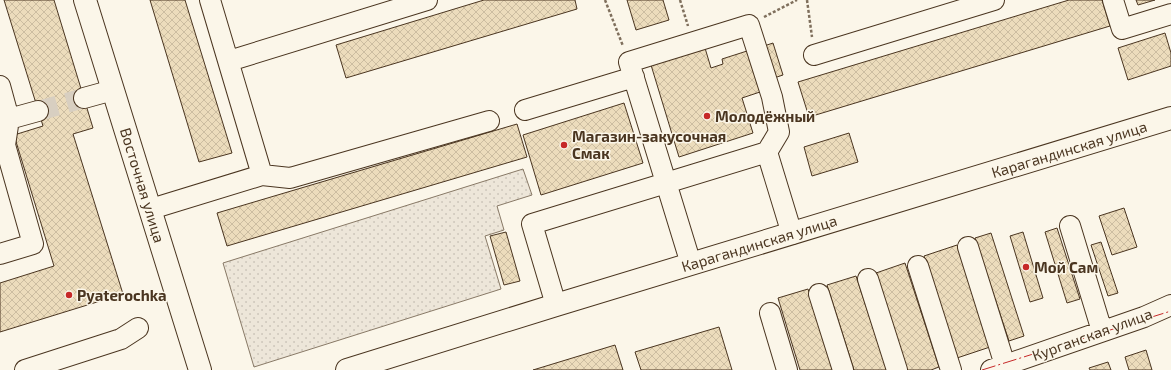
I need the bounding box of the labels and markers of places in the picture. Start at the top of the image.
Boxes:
place label: Молодёжный [715,107,815,125]
marker: Молодёжный [702,111,712,121]
place label: Магазин-закусочная Смак [572,127,726,162]
marker: Магазин-закусочная Смак [559,140,569,150]
place label: Мой Cам [1034,258,1098,276]
marker: Мой Cам [1021,262,1031,272]
place label: Pyaterochka [77,286,167,305]
marker: Pyaterochka [64,290,74,300]

